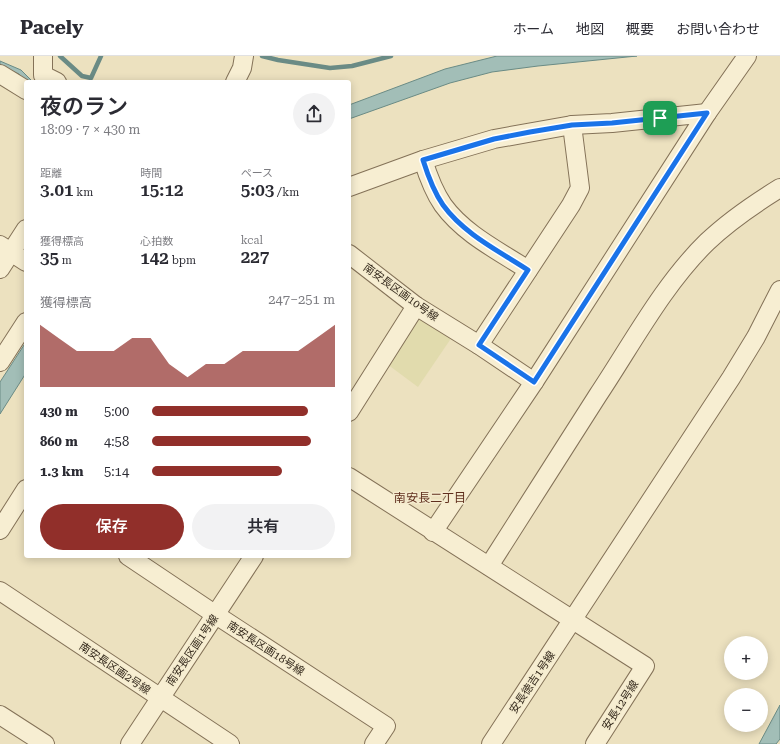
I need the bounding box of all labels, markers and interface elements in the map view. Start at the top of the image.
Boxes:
text: Pacely [20,16,84,39]
text: ホーム [512,21,554,37]
text: 地図 [576,21,604,37]
text: 概要 [626,21,654,37]
text: お問い合わせ [676,21,760,37]
button: share [293,93,335,135]
text: 夜のラン [40,94,128,119]
pin [643,101,677,135]
icon: arrive [649,107,671,129]
text: 18:09 · 7 × 430 m [40,122,140,137]
text: 距離 [40,167,62,180]
text: 時間 [140,167,162,180]
text: ペース [241,167,273,180]
text: 3.01 [40,180,74,200]
text: 15:12 [140,180,183,200]
text: 5:03 [241,180,274,200]
text: km [74,186,93,199]
text: /km [274,186,299,199]
text: kcal [241,234,263,247]
text: 獲得標高 [40,235,84,248]
text: 心拍数 [140,235,173,248]
text: 227 [241,247,269,267]
text: 35 [40,248,59,268]
text: 142 [140,248,169,268]
text: m [59,254,72,267]
text: bpm [169,254,196,267]
street label: 南安長区画10号線 [361,261,441,324]
text: 247–251 m [268,292,335,307]
text: 獲得標高 [40,295,92,310]
text: 430 m [40,404,78,419]
text: 5:00 [104,404,129,419]
text: 860 m [40,434,78,449]
text: 4:58 [104,434,129,449]
text: 1.3 km [40,464,83,479]
text: 5:14 [104,464,129,479]
district label: 南安長二丁目 [394,491,466,505]
button: 保存 [40,504,184,550]
button: 共有 [192,504,335,550]
street label: 南安長区画1号線 [164,612,221,688]
street label: 南安長区画18号線 [225,619,307,678]
map controls [724,636,768,732]
button: + [724,636,768,680]
street label: 南安長区画2号線 [77,640,153,697]
street label: 安長徳吉1号線 [507,649,558,716]
street label: 安長12号線 [600,678,641,732]
button: − [724,688,768,732]

